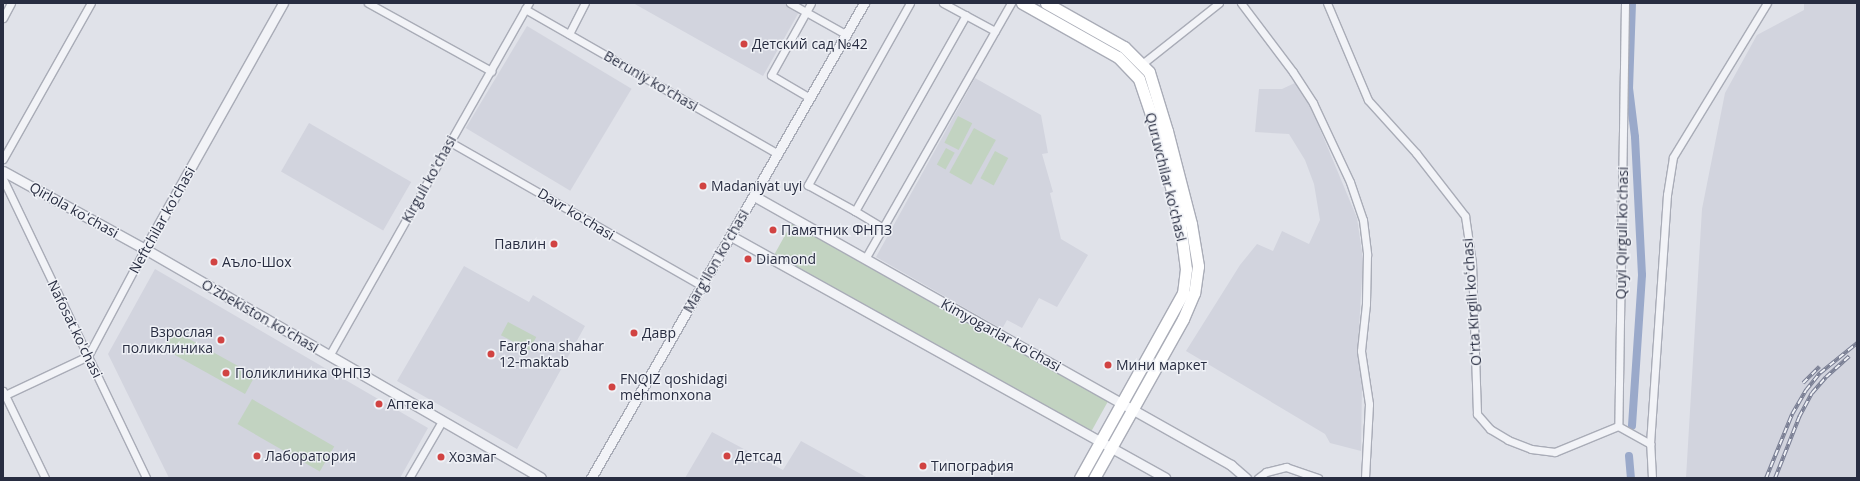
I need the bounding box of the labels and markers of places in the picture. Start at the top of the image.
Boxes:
place label: Детский сад №42 [752,36,868,52]
marker: Детский сад №42 [739,39,749,49]
place label: Madaniyat uyi [711,178,802,194]
marker: Madaniyat uyi [698,181,708,191]
place label: Памятник ФНПЗ [781,222,892,238]
marker: Памятник ФНПЗ [768,225,778,235]
place label: Павлин [494,236,546,252]
marker: Павлин [549,239,559,249]
place label: Diamond [756,251,816,267]
place label: Аъло-Шох [222,254,292,270]
marker: Diamond [743,254,753,264]
marker: Аъло-Шох [209,257,219,267]
place label: Взрослая поликлиника [122,324,213,356]
place label: Давр [642,325,676,341]
marker: Давр [629,328,639,338]
marker: Взрослая поликлиника [216,335,226,345]
place label: Farg'ona shahar 12-maktab [499,338,604,370]
marker: Farg'ona shahar 12-maktab [486,349,496,359]
place label: Мини маркет [1116,357,1207,373]
marker: Мини маркет [1103,360,1113,370]
place label: Поликлиника ФНПЗ [235,365,371,381]
marker: Поликлиника ФНПЗ [220,367,232,379]
place label: FNQIZ qoshidagi mehmonxona [620,371,727,404]
marker: FNQIZ qoshidagi mehmonxona [607,382,617,392]
place label: Аптека [387,396,434,412]
marker: Аптека [374,399,384,409]
place label: Лаборатория [265,448,356,464]
place label: Детсад [735,448,782,464]
place label: Хозмаг [449,449,496,465]
marker: Лаборатория [252,451,262,461]
marker: Детсад [722,451,732,461]
marker: Хозмаг [436,452,446,462]
place label: Типография [931,458,1014,474]
marker: Типография [918,461,928,471]

